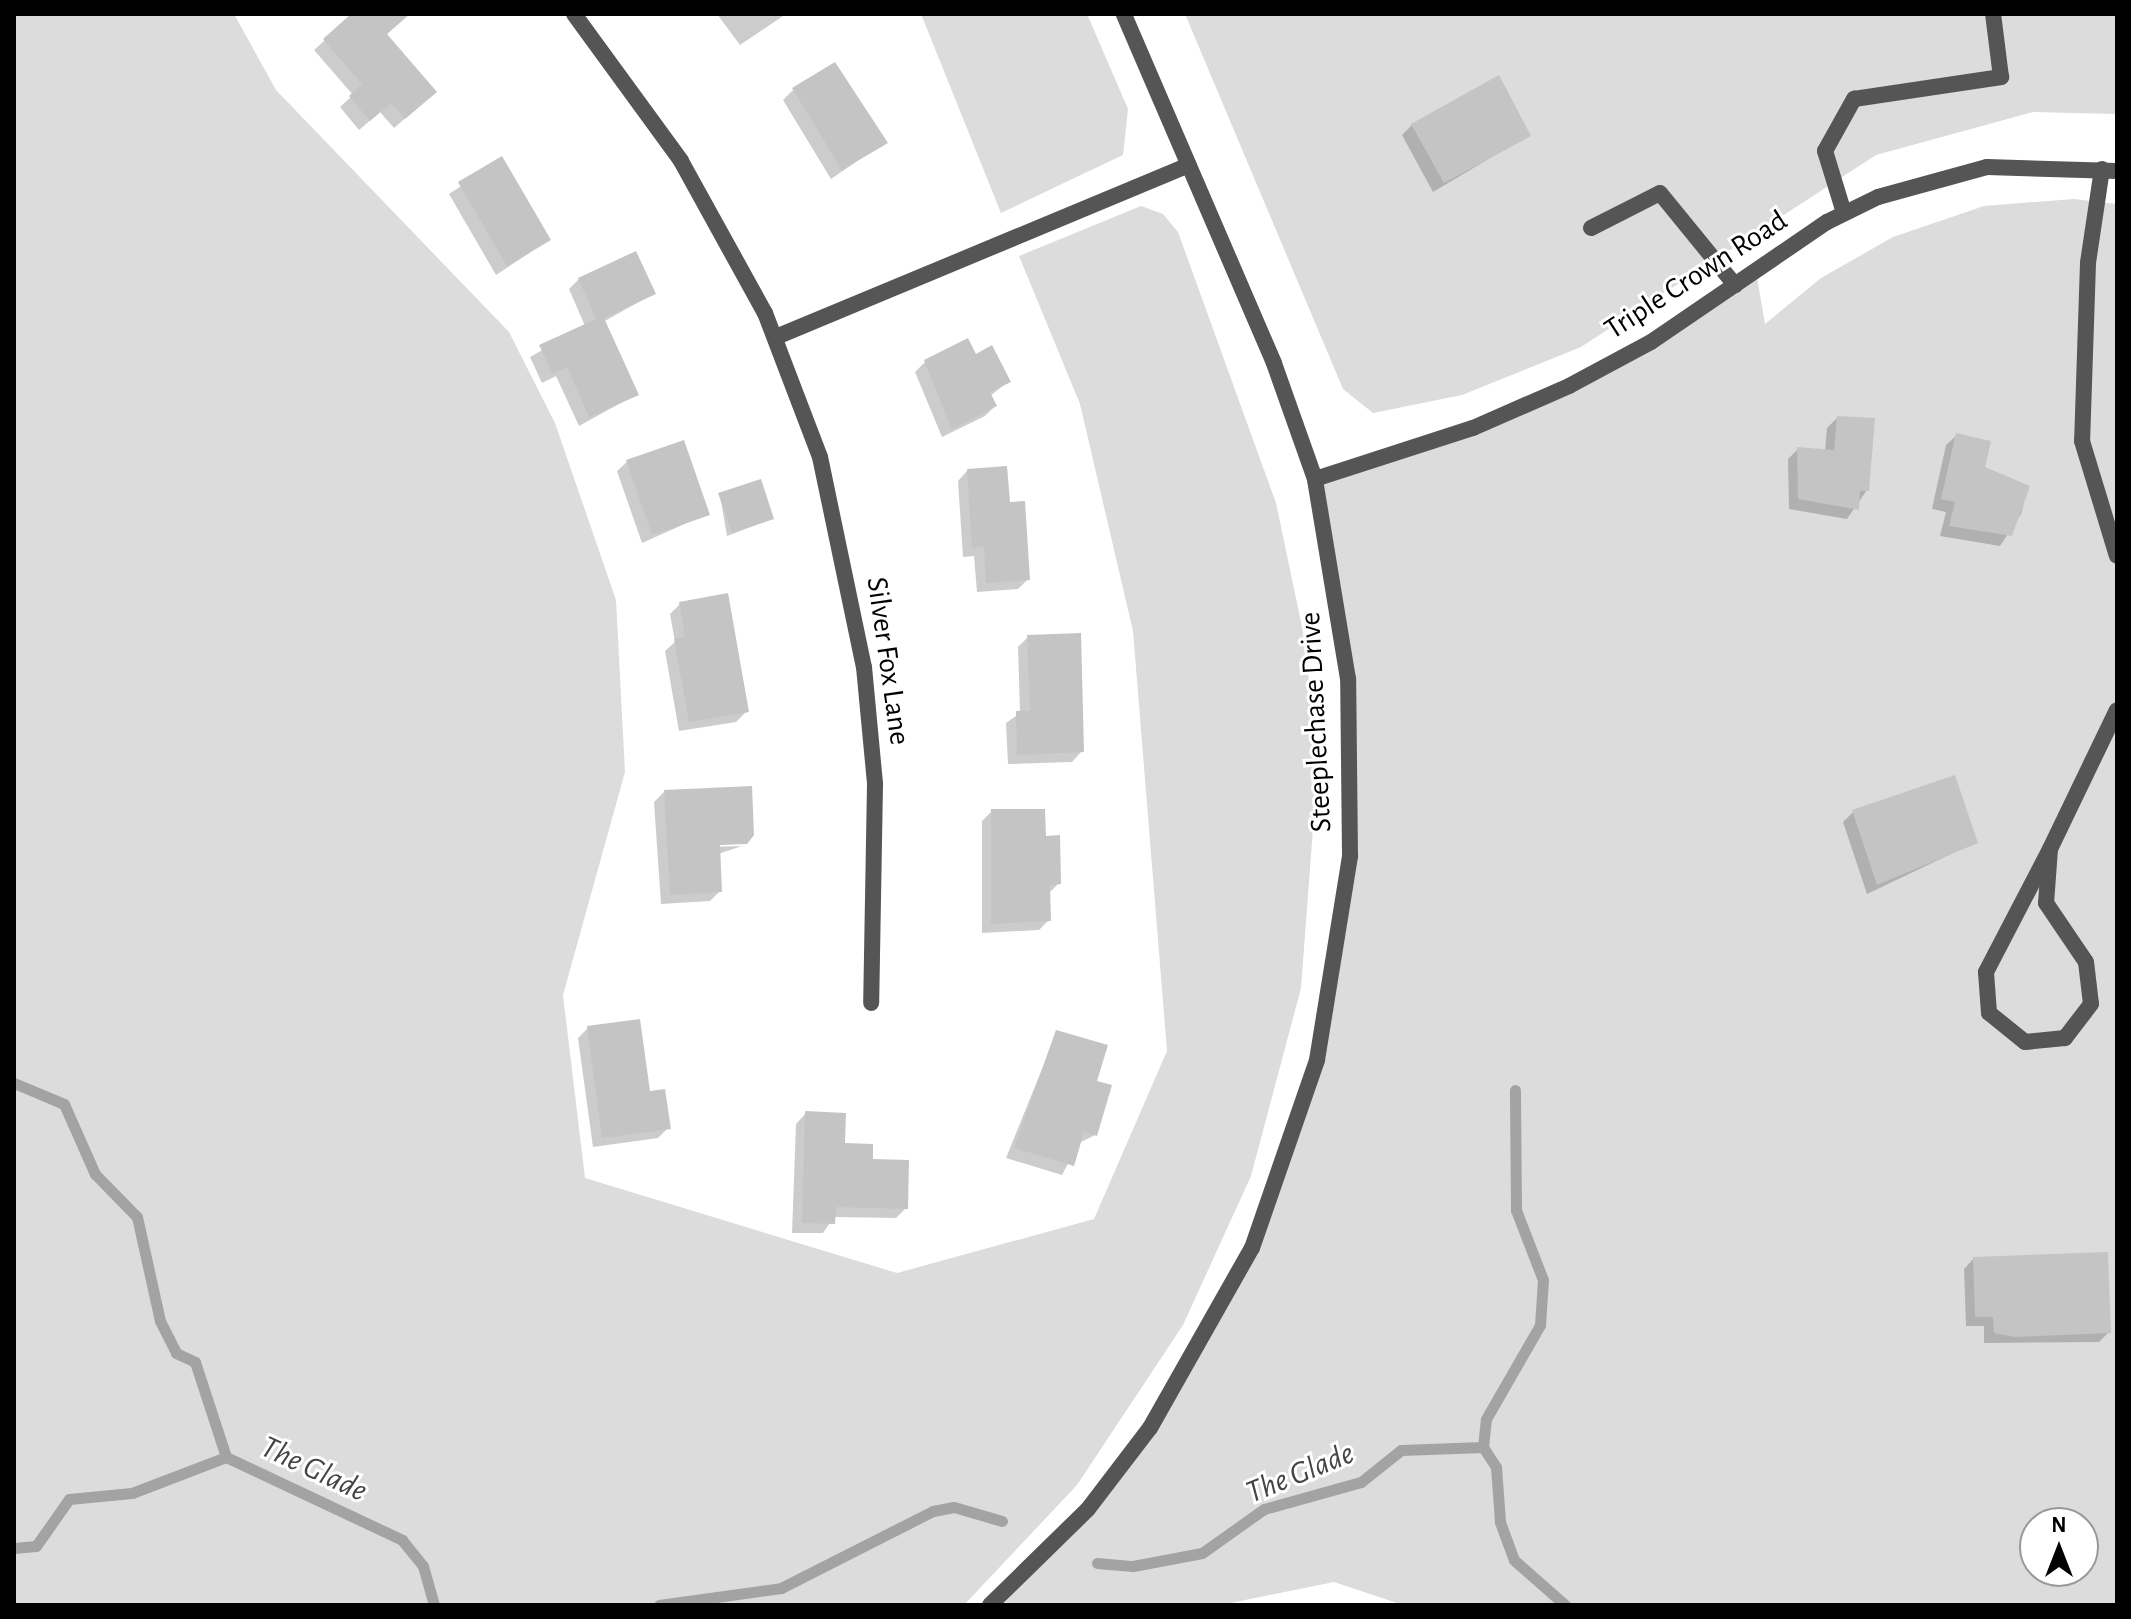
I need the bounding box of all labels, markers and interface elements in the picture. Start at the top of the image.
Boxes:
street label: Triple Crown Road [1598,203,1794,347]
street label: Silver Fox Lane [858,575,918,747]
street label: Steeplechase Drive [1292,611,1340,833]
water label: The Glade [255,1428,373,1510]
water label: The Glade [1240,1434,1360,1512]
north arrow [2019,1507,2099,1587]
text: N [2051,1514,2067,1536]

